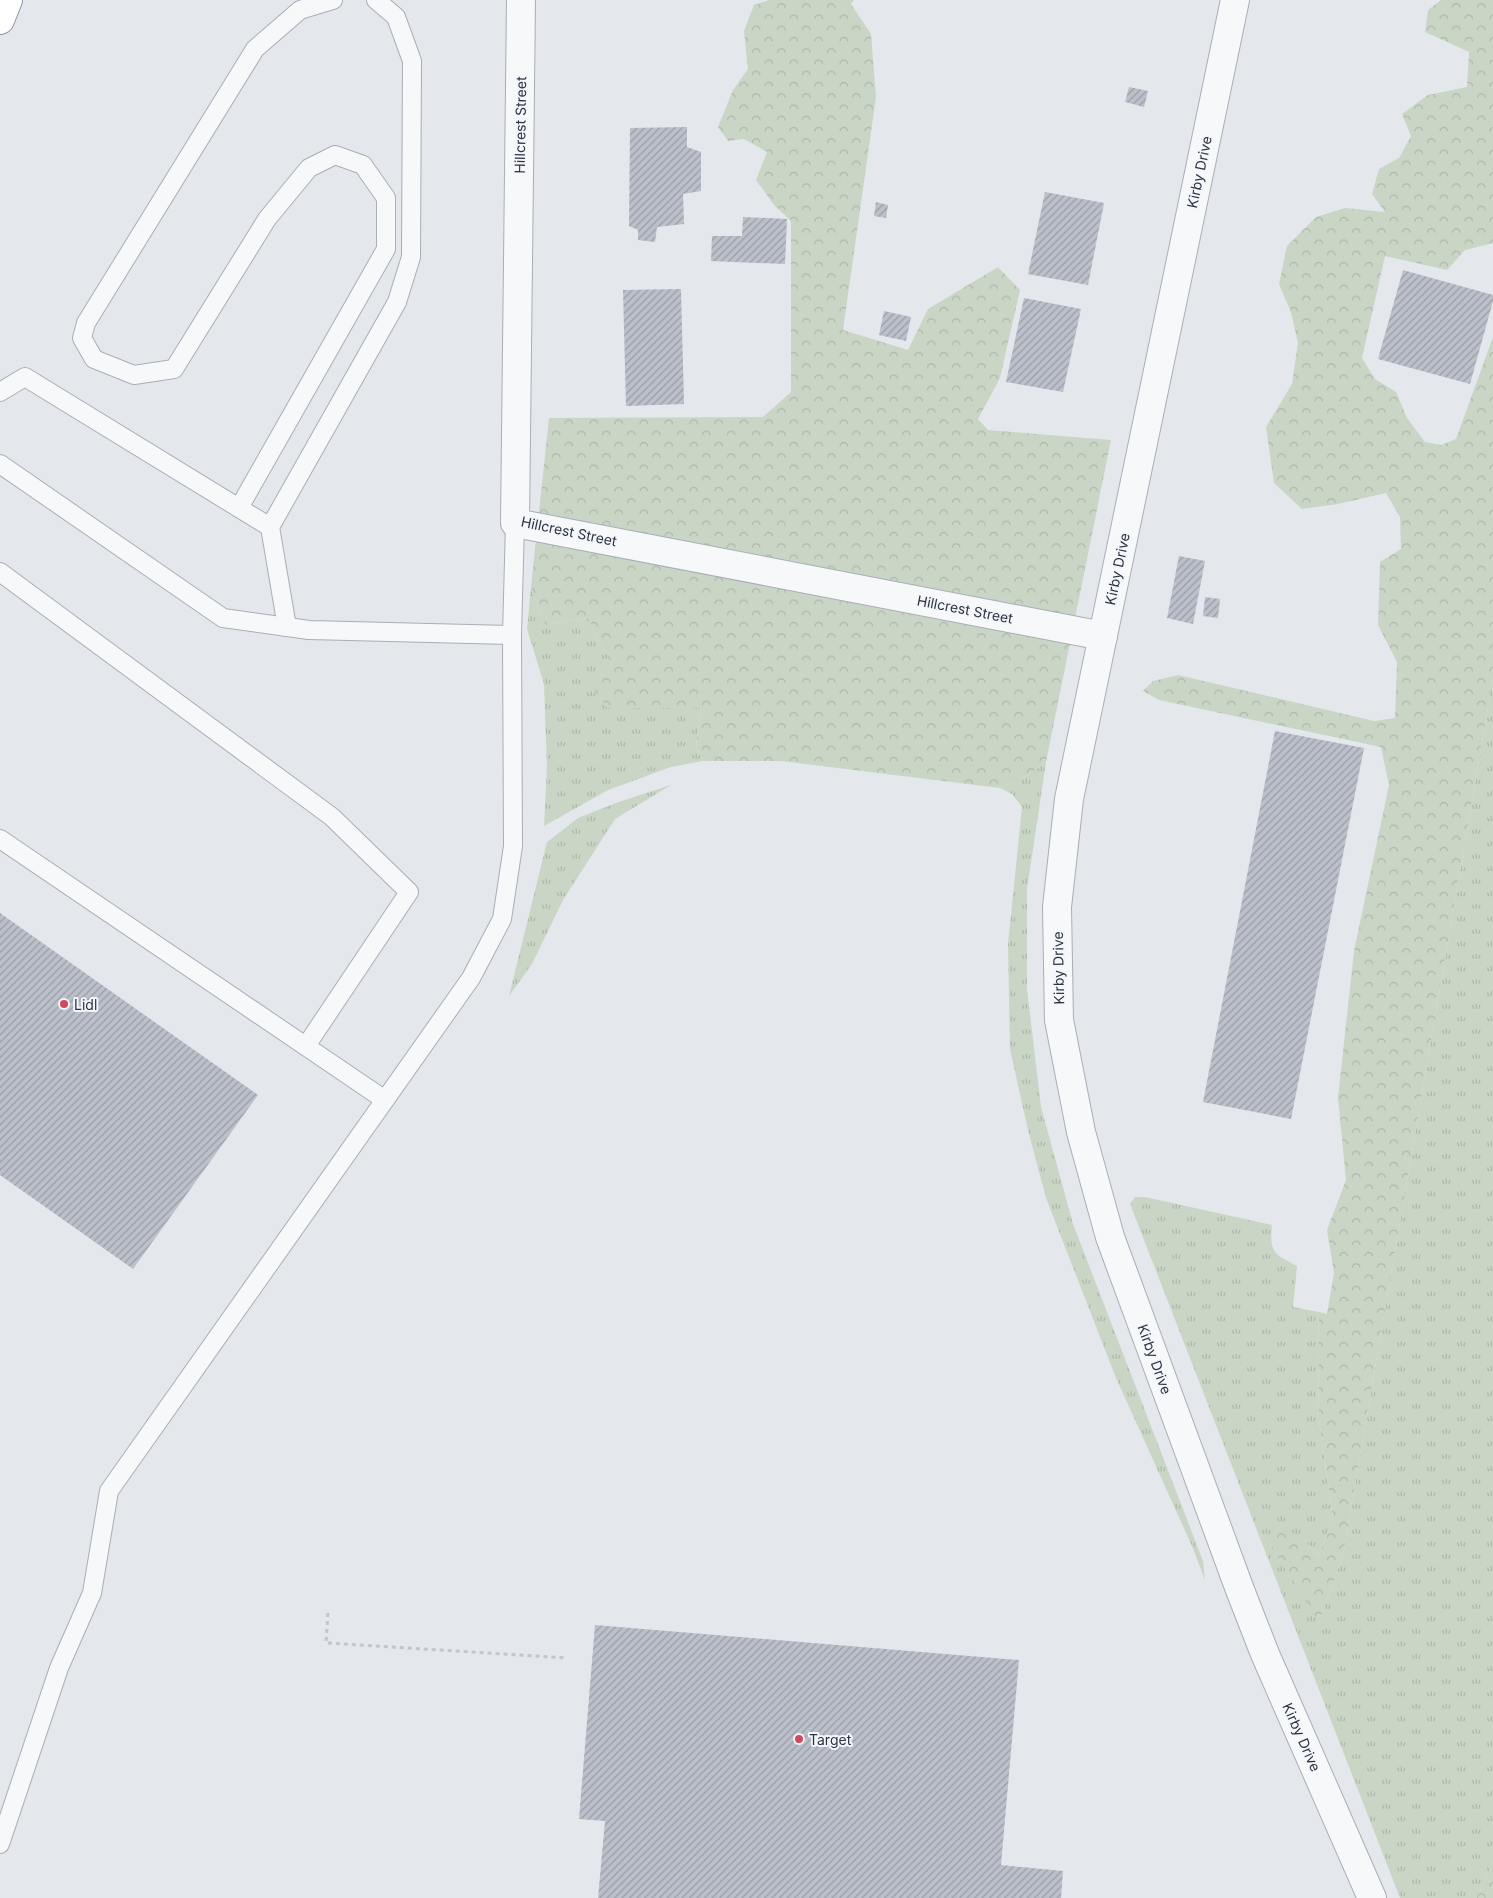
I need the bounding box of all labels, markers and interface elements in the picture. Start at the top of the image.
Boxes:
street label: Hillcrest Street [511,76,529,174]
street label: Kirby Drive [1183,134,1215,210]
street label: Hillcrest Street [520,513,619,550]
street label: Kirby Drive [1101,531,1133,607]
street label: Hillcrest Street [916,591,1015,627]
street label: Kirby Drive [1049,931,1067,1005]
place label: Lidl [74,996,97,1013]
marker: Lidl [58,998,70,1010]
street label: Kirby Drive [1134,1322,1176,1396]
street label: Kirby Drive [1279,1700,1325,1774]
place label: Target [809,1731,852,1748]
marker: Target [793,1733,805,1745]

